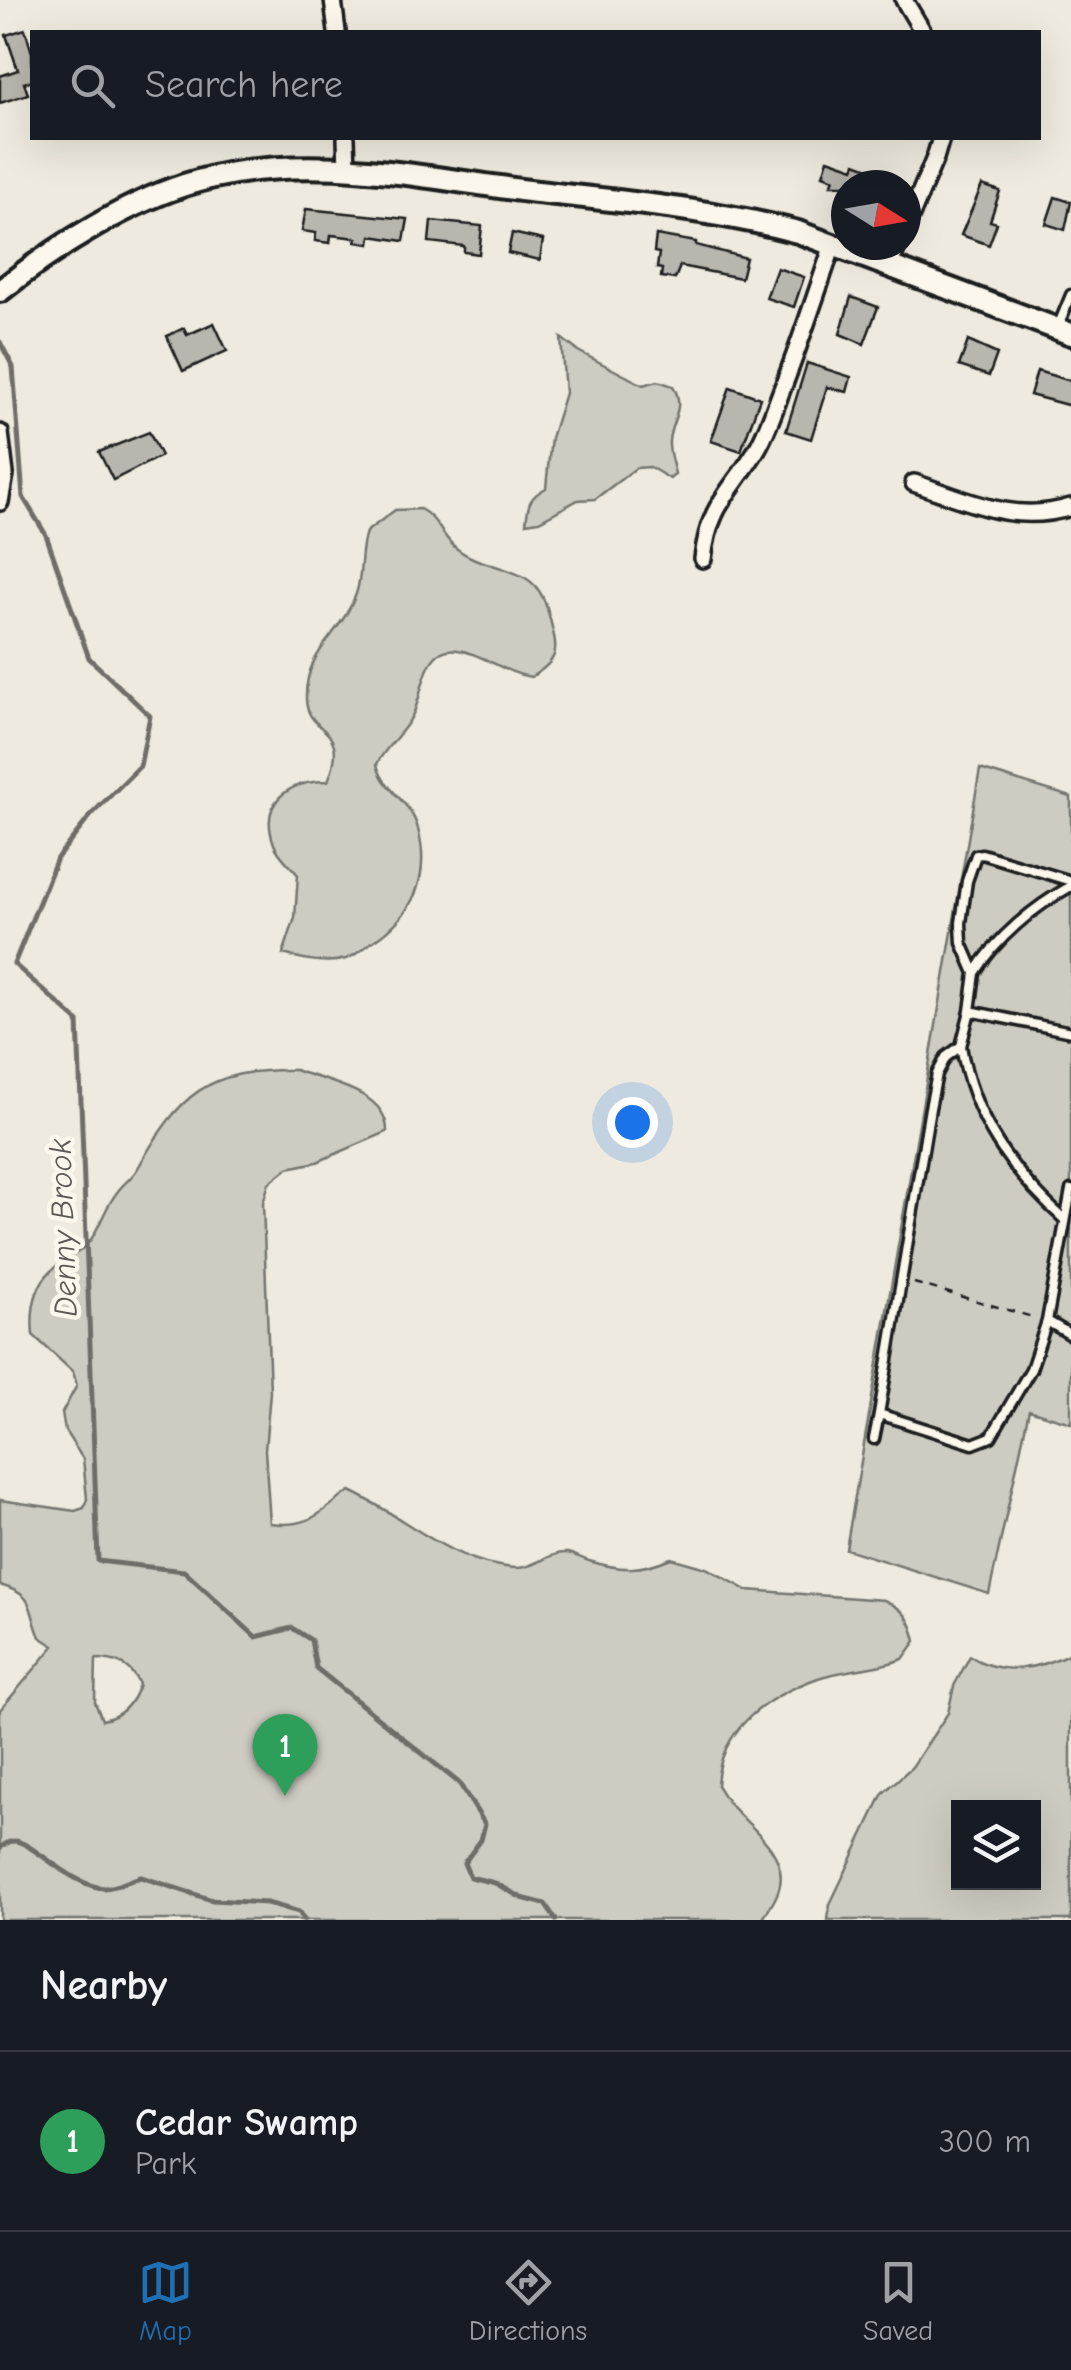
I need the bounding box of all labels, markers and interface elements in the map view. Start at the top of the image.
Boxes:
search box [30,30,1041,140]
icon: search [65,58,120,113]
text: Search here [145,63,343,107]
north arrow [831,170,921,260]
your location [607,1097,658,1148]
water label: Denny Brook [41,1138,85,1317]
pin: 1 [252,1714,318,1796]
map controls [951,1800,1041,1890]
button: layers [951,1800,1041,1890]
text: Nearby [40,1961,167,2010]
text: Cedar Swamp [135,2101,358,2145]
text: 1 [66,2123,79,2160]
text: 300 m [939,2123,1031,2160]
text: Park [135,2145,196,2182]
tab: Map [138,2255,193,2347]
tab: Directions [469,2255,587,2347]
tab: Saved [863,2255,933,2347]

